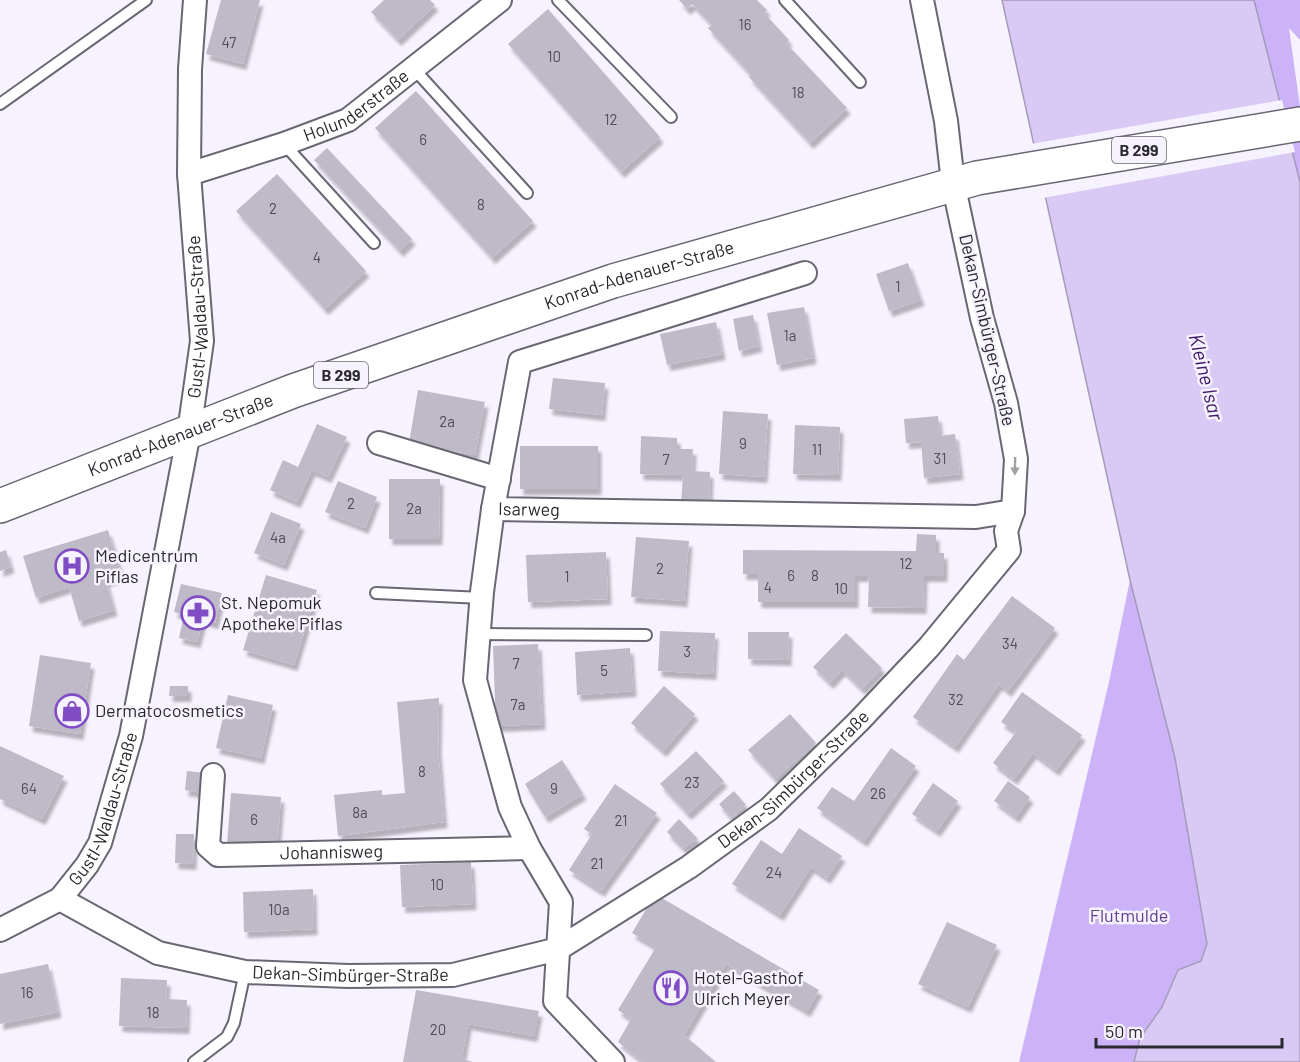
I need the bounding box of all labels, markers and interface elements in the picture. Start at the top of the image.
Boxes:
house number: 16 [739,15,751,33]
house number: 47 [222,33,236,51]
house number: 10 [547,47,561,65]
street label: Holunderstraße [300,64,413,146]
house number: 18 [791,83,805,101]
house number: 12 [604,110,618,128]
house number: 6 [419,130,427,148]
road number: B 299 [1112,137,1166,163]
house number: 8 [477,195,485,213]
house number: 2 [269,199,277,217]
street label: Dekan-Simbürger-Straße [955,232,1021,428]
street label: Gustl-Waldau-Straße [182,234,213,399]
street label: Konrad-Adenauer-Straße [541,235,736,314]
house number: 4 [313,248,321,266]
house number: 1 [895,277,901,295]
house number: 1a [784,326,796,344]
water label: Kleine Isar [1185,331,1230,423]
road number: B 299 [314,362,368,388]
street label: Konrad-Adenauer-Straße [84,388,276,480]
house number: 2a [439,412,455,430]
house number: 9 [739,434,747,452]
house number: 11 [812,440,822,458]
house number: 31 [934,449,946,467]
house number: 7 [662,450,670,468]
one-way arrow [1010,456,1020,475]
house number: 2 [347,494,355,512]
street label: Isarweg [498,497,560,520]
house number: 2a [406,499,422,517]
house number: 4a [270,528,286,546]
place label: Medicentrum Piflas [95,544,198,587]
hospital icon: Medicentrum Piflas [54,548,90,584]
house number: 12 [899,554,913,572]
house number: 2 [656,559,664,577]
house number: 6 [787,566,795,584]
house number: 8 [811,566,819,584]
house number: 1 [564,567,570,585]
house number: 4 [764,578,772,596]
house number: 10 [834,579,848,597]
place label: St. Nepomuk Apotheke Piflas [221,591,343,634]
pharmacy icon: St. Nepomuk Apotheke Piflas [180,595,216,631]
house number: 34 [1002,634,1018,652]
house number: 3 [683,642,691,660]
house number: 7 [512,654,520,672]
house number: 5 [600,661,608,679]
house number: 32 [948,690,964,708]
shop icon: Dermatocosmetics [54,693,90,729]
house number: 7a [511,695,525,713]
place label: Dermatocosmetics [95,699,244,721]
street label: Dekan-Simbürger-Straße [713,705,873,853]
street label: Gustl-Waldau-Straße [63,729,142,889]
house number: 8 [418,762,426,780]
house number: 23 [684,773,700,791]
house number: 64 [21,779,37,797]
house number: 9 [550,779,558,797]
house number: 26 [870,784,886,802]
house number: 8a [352,803,368,821]
house number: 6 [250,810,258,828]
house number: 21 [614,811,628,829]
street label: Johannisweg [280,839,383,864]
house number: 21 [590,854,604,872]
house number: 24 [766,863,782,881]
house number: 10 [430,875,444,893]
house number: 10a [268,900,290,918]
park label: Flutmulde [1090,904,1168,926]
street label: Dekan-Simbürger-Straße [252,960,449,986]
place label: Hotel-Gasthof Ulrich Meyer [694,966,804,1009]
restaurant icon: Hotel-Gasthof Ulrich Meyer [653,970,689,1006]
house number: 16 [21,983,33,1001]
house number: 18 [146,1003,160,1021]
scale bar [1096,1011,1282,1049]
house number: 20 [430,1020,446,1038]
text: 50 m [1105,1020,1143,1042]

